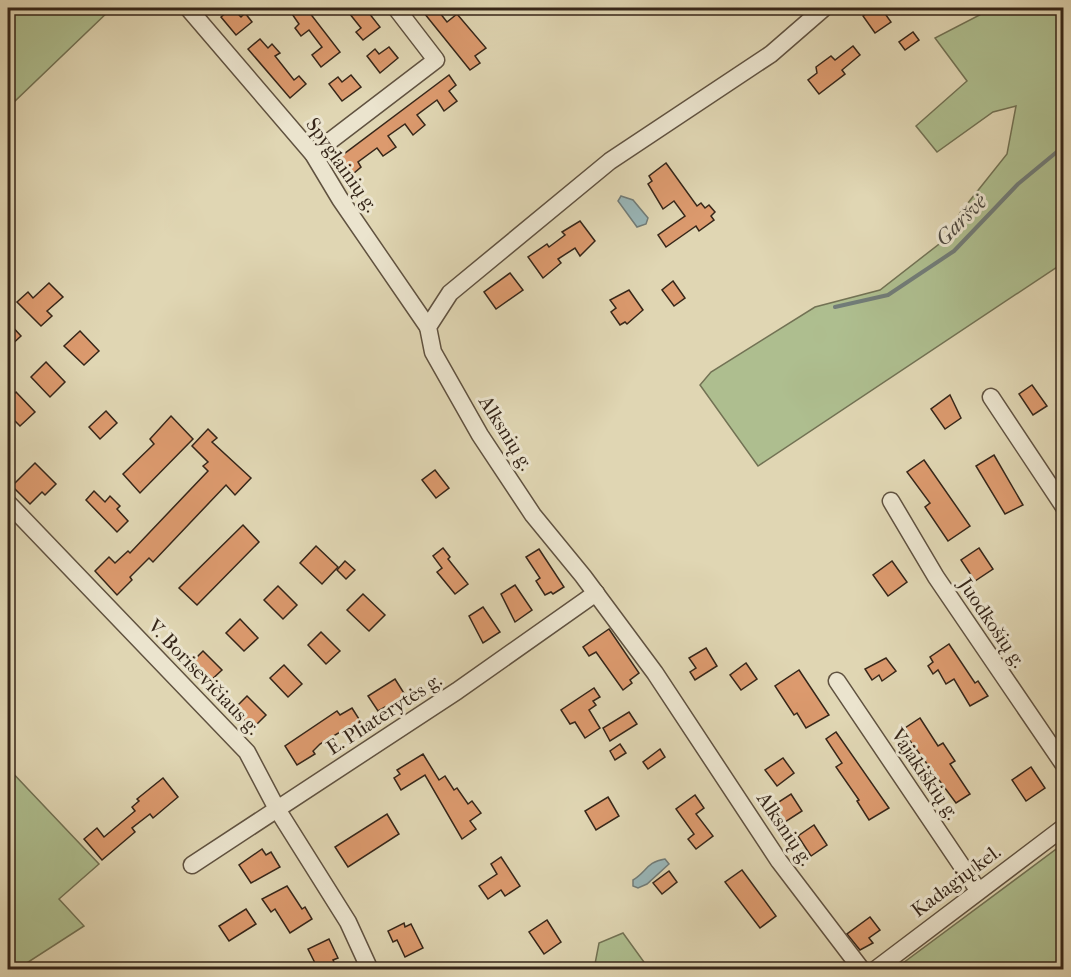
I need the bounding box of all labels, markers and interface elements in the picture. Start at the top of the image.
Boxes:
street label: Spyglainių g. [301,113,383,217]
water label: Garšvė [930,189,992,251]
street label: Alksnių g. [474,391,538,475]
street label: Juodkošių g. [953,572,1030,672]
street label: V. Borisevičiaus g. [142,614,265,740]
street label: E. Pliaterytės g. [322,668,446,760]
street label: Vajakiškių g. [886,723,964,824]
street label: Alksnių g. [752,787,818,870]
street label: Kadagių kel. [907,840,1005,922]

